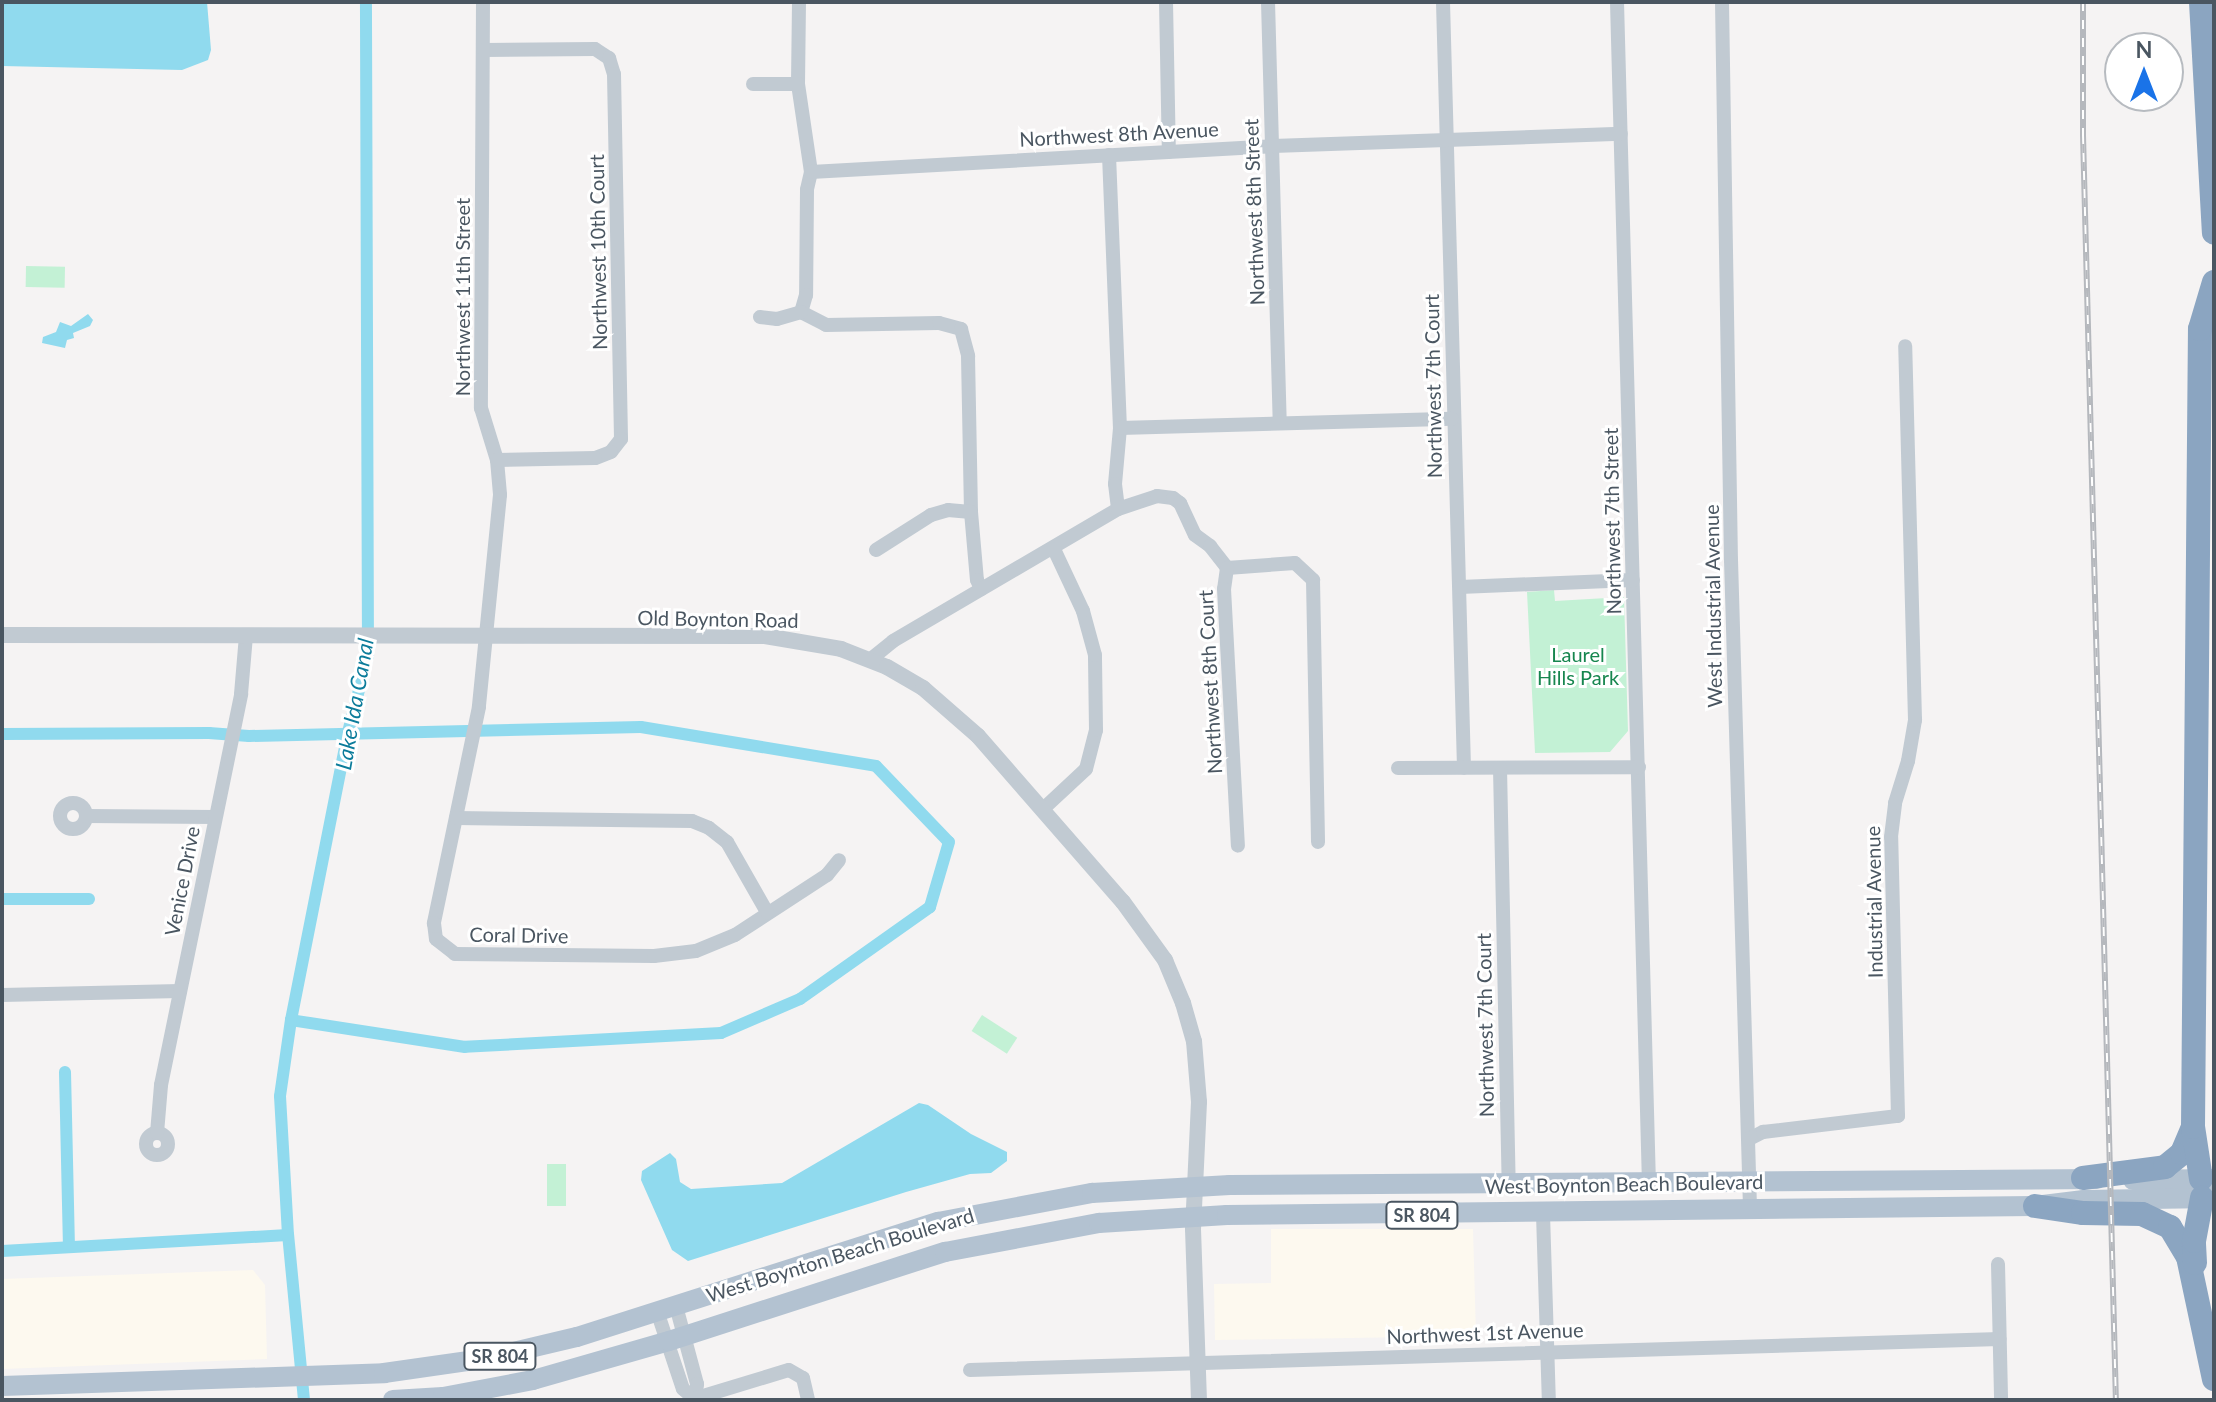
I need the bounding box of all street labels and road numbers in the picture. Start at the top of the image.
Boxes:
street label: Northwest 8th Avenue [1018,117,1220,151]
street label: Northwest 8th Street [1239,118,1269,306]
street label: Northwest 10th Court [584,154,612,350]
street label: Northwest 11th Street [450,198,474,396]
street label: Northwest 7th Court [1419,294,1447,478]
street label: Northwest 7th Street [1598,427,1626,615]
street label: West Industrial Avenue [1699,504,1727,708]
street label: Northwest 8th Court [1193,589,1227,775]
street label: Old Boynton Road [637,606,799,632]
street label: Venice Drive [160,824,204,938]
street label: Industrial Avenue [1861,825,1887,979]
street label: Coral Drive [469,922,569,948]
street label: Northwest 7th Court [1471,933,1499,1117]
street label: West Boynton Beach Boulevard [1485,1170,1763,1198]
road number: SR 804 [1384,1201,1460,1229]
street label: West Boynton Beach Boulevard [703,1203,977,1307]
street label: Northwest 1st Avenue [1386,1318,1584,1348]
road number: SR 804 [462,1342,538,1370]

